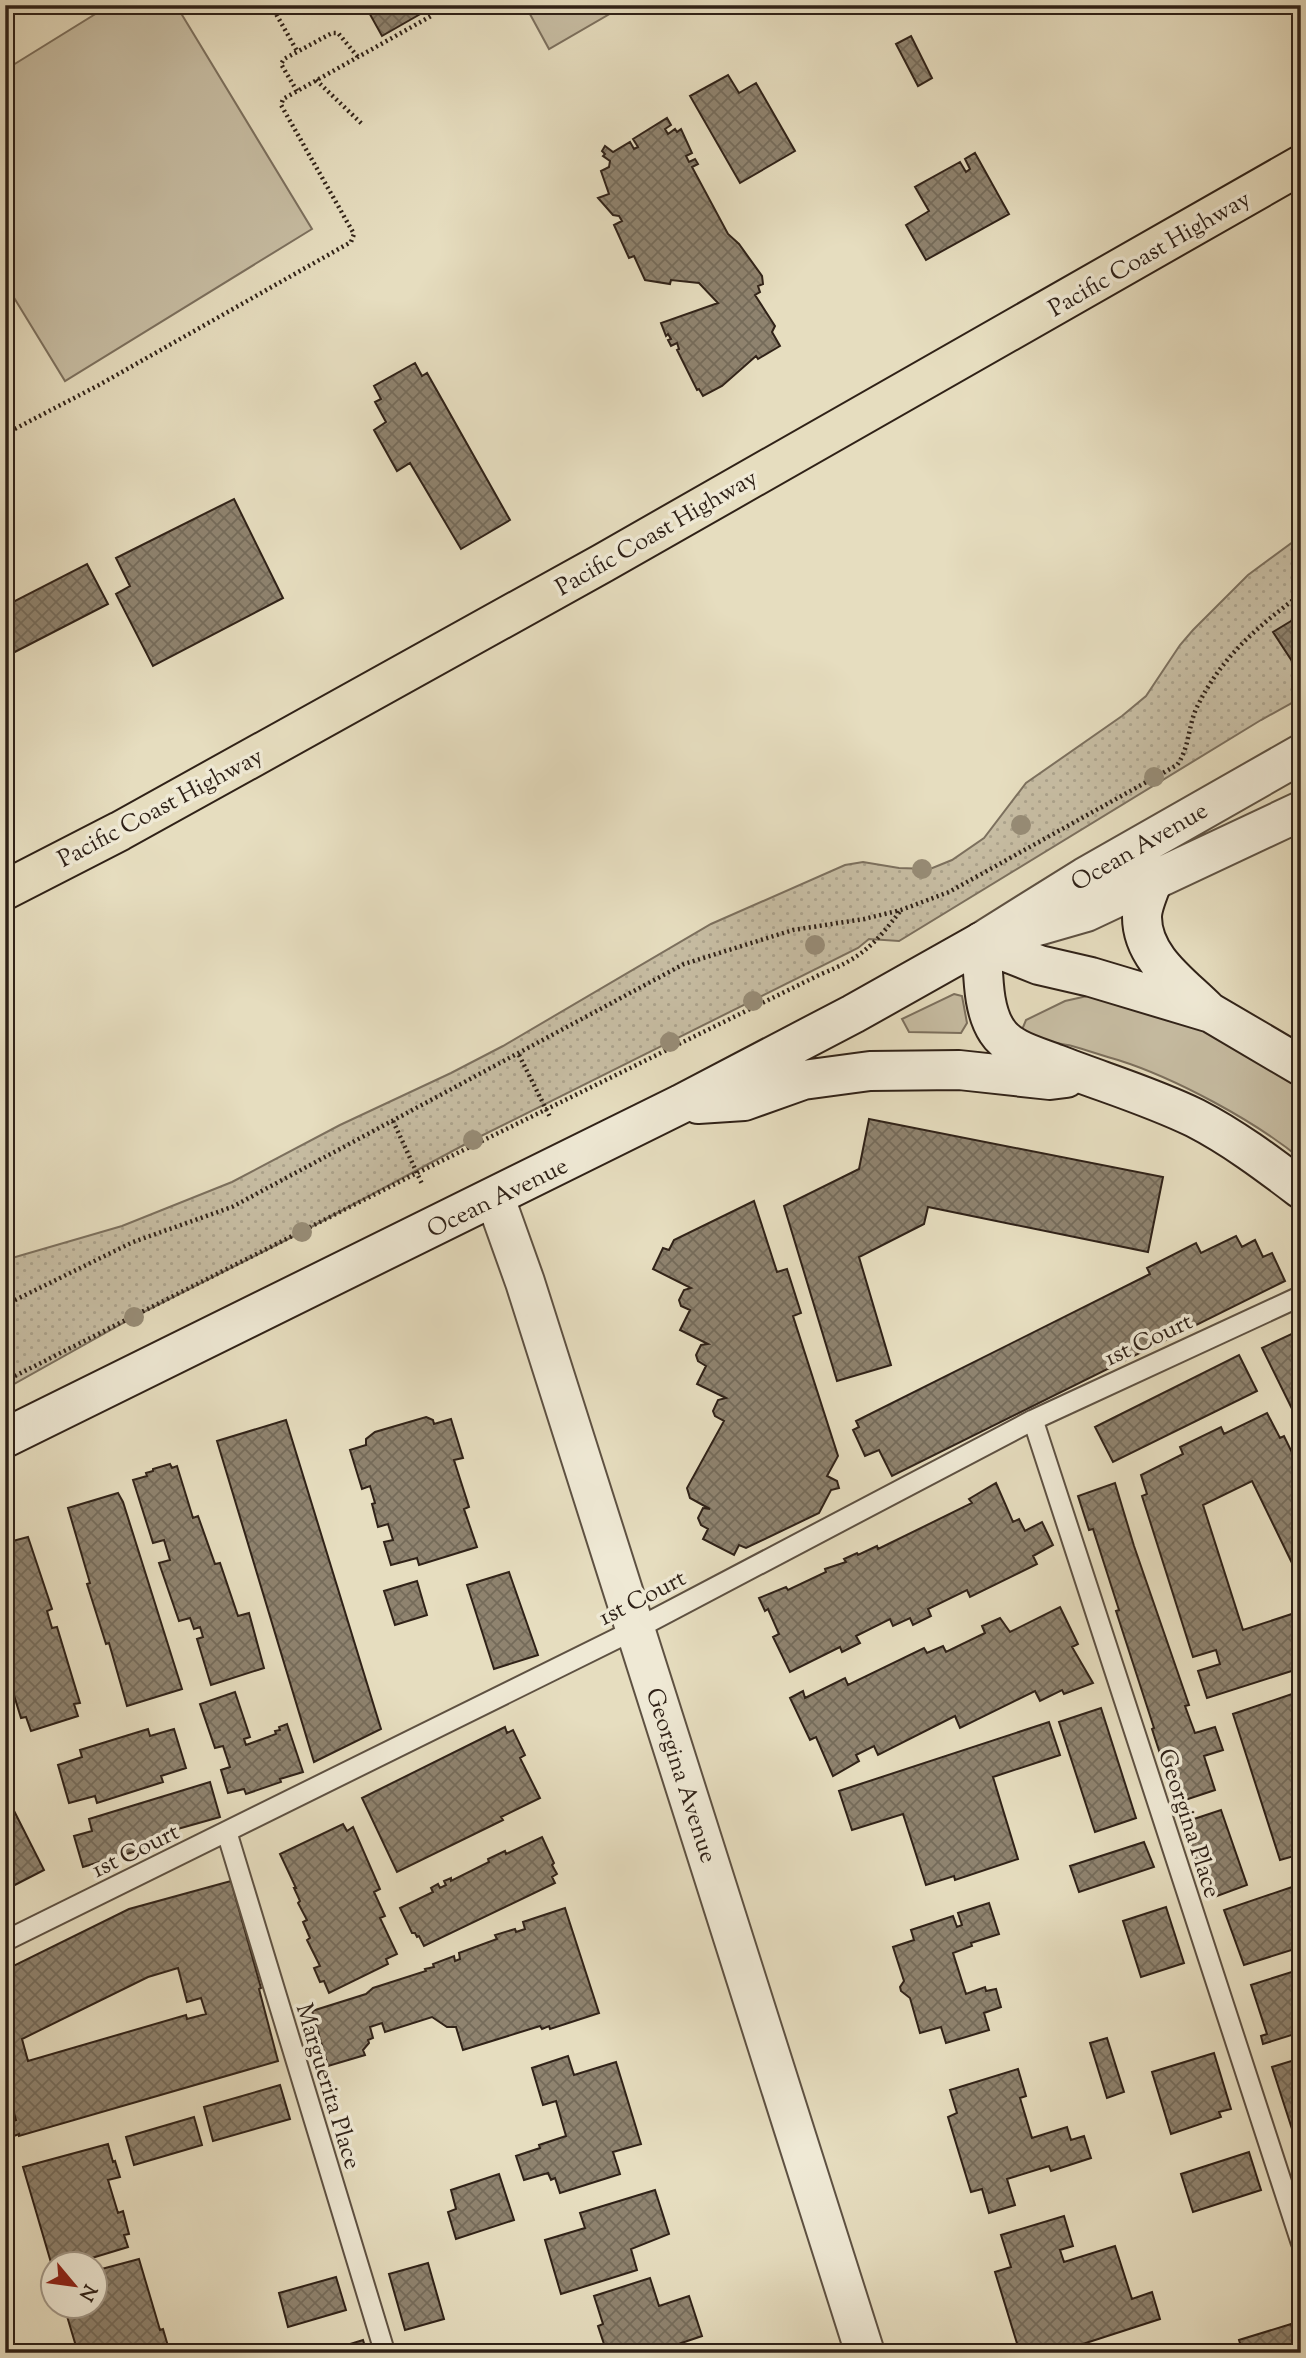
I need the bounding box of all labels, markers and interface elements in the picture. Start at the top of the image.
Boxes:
street label: Pacific Coast Highway [1043,183,1257,326]
street label: Pacific Coast Highway [550,462,764,605]
street label: Pacific Coast Highway [52,740,270,877]
street label: Ocean Avenue [1065,795,1215,901]
street label: Ocean Avenue [422,1150,574,1248]
street label: 1st Court [1099,1306,1199,1376]
street label: 1st Court [593,1562,692,1635]
street label: Georgina Avenue [636,1684,724,1867]
street label: Georgina Place [1148,1745,1228,1902]
street label: 1st Court [86,1816,185,1888]
street label: Marguerita Place [286,2000,368,2174]
north arrow [38,2250,108,2320]
text: N [71,2279,102,2305]

